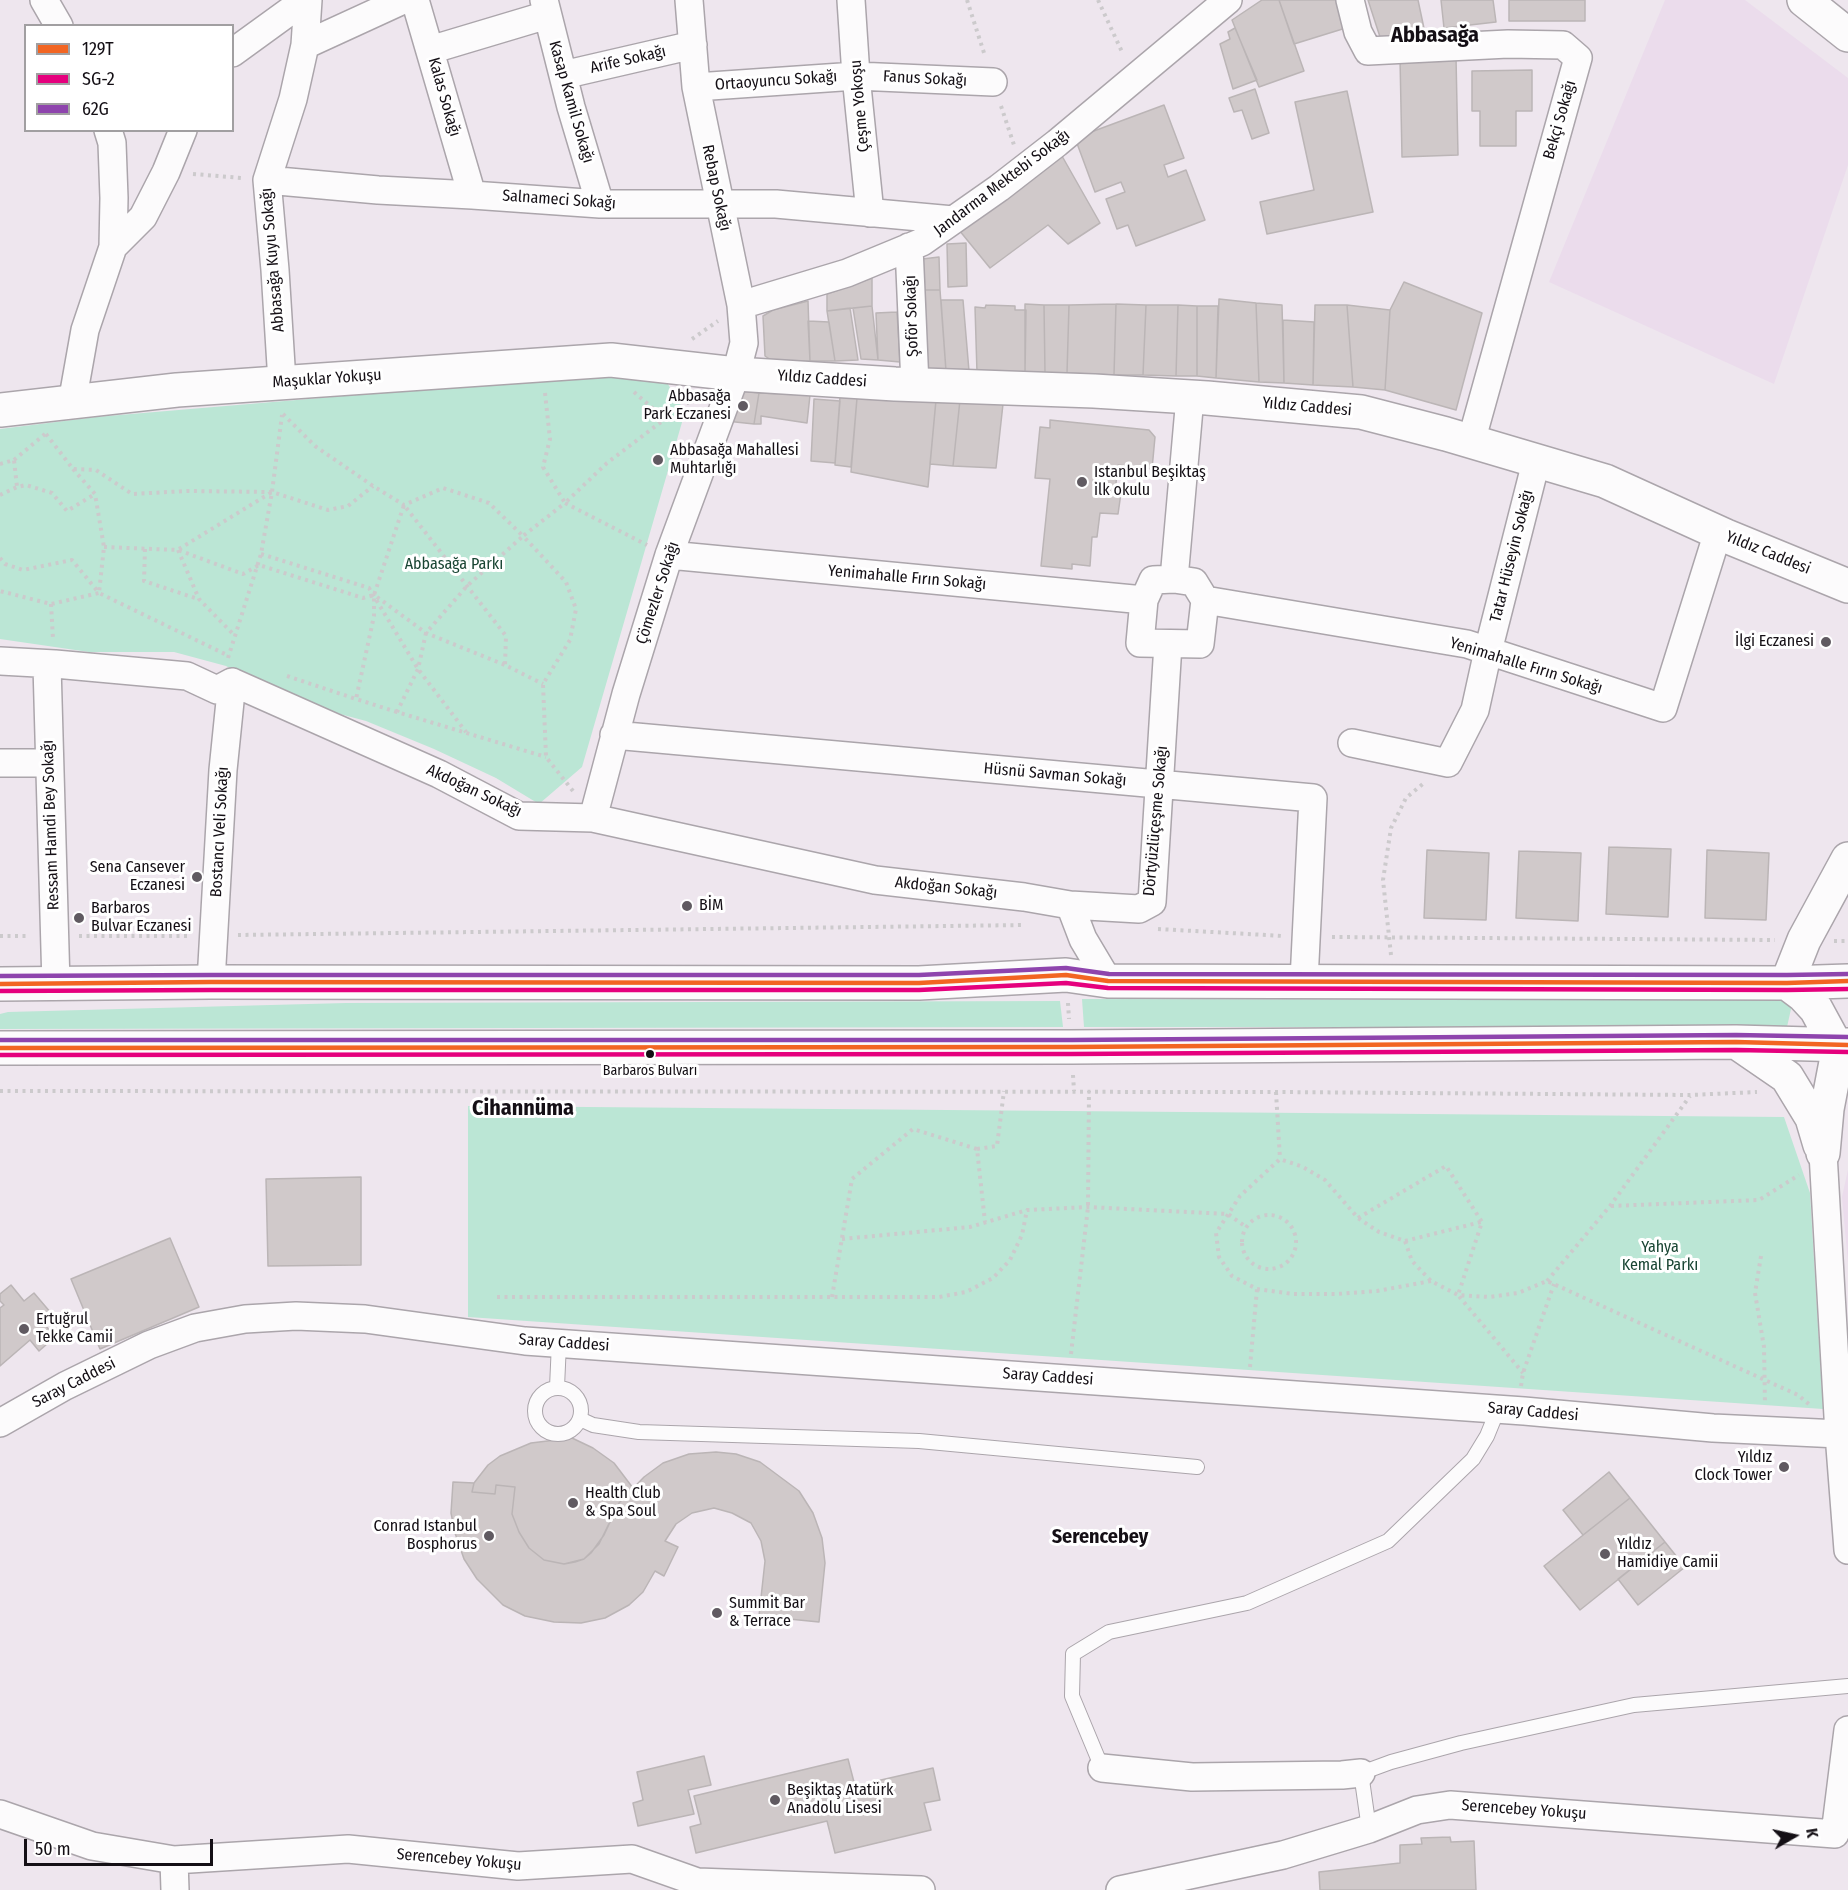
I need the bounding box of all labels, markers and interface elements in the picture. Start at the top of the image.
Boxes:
district label: Abbasağa [1391,23,1479,49]
legend [24,24,234,132]
text: 129T [82,38,114,60]
street label: Kasap Kamil Sokağı [544,39,598,165]
street label: Arife Sokağı [588,42,668,78]
street label: Kalas Sokağı [424,55,464,139]
street label: Çeşme Yokoşu [846,59,874,153]
street label: Ortaoyuncu Sokağı [714,67,838,95]
street label: Fanus Sokağı [883,67,967,91]
text: SG-2 [82,68,115,90]
street label: Bekçi Sokağı [1540,78,1580,162]
text: 62G [82,98,109,120]
street label: Jandarma Mektebi Sokağı [930,126,1074,240]
street label: Rebap Sokağı [697,143,735,233]
street label: Salnameci Sokağı [502,186,616,214]
street label: Abbasağa Kuyu Sokağı [257,187,289,333]
street label: Şoför Sokağı [901,275,923,357]
street label: Maşuklar Yokuşu [272,366,382,392]
street label: Yıldız Caddesi [777,366,867,392]
place label: Abbasağa Park Eczanesi [644,387,731,425]
street label: Yıldız Caddesi [1261,394,1353,420]
marker: Abbasağa Park Eczanesi [736,399,750,413]
place label: Abbasağa Mahallesi Muhtarlığı [670,441,799,479]
marker: Abbasağa Mahallesi Muhtarlığı [651,453,665,467]
place label: Istanbul Beşiktaş ilk okulu [1094,463,1206,501]
marker: Istanbul Beşiktaş ilk okulu [1075,475,1089,489]
street label: Tatar Hüseyin Sokağı [1486,488,1538,624]
street label: Yıldız Caddesi [1723,527,1813,579]
street label: Çömezler Sokağı [632,539,684,647]
park label: Abbasağa Parkı [405,555,503,575]
street label: Yenimahalle Fırın Sokağı [827,562,987,594]
place label: İlgi Eczanesi [1735,632,1814,652]
street label: Yenimahalle Fırın Sokağı [1447,634,1605,698]
marker: İlgi Eczanesi [1819,635,1833,649]
street label: Ressam Hamdi Bey Sokağı [38,740,64,910]
street label: Dörtyüzlüçeşme Sokağı [1140,745,1172,897]
street label: Hüsnü Savman Sokağı [983,759,1127,791]
street label: Akdoğan Sokağı [423,761,525,821]
street label: Bostancı Veli Sokağı [207,766,233,898]
place label: Sena Cansever Eczanesi [90,858,185,896]
marker: Sena Cansever Eczanesi [190,870,204,884]
street label: Akdoğan Sokağı [894,873,998,903]
place label: BİM [699,896,723,916]
place label: Barbaros Bulvar Eczanesi [91,899,191,937]
marker: BİM [680,899,694,913]
marker: Barbaros Bulvar Eczanesi [72,911,86,925]
marker: Barbaros Bulvarı [644,1048,656,1060]
place label: Barbaros Bulvarı [603,1063,697,1079]
district label: Cihannüma [472,1096,574,1122]
park label: Yahya Kemal Parkı [1622,1238,1698,1276]
place label: Ertuğrul Tekke Camii [36,1310,113,1348]
marker: Ertuğrul Tekke Camii [17,1322,31,1336]
street label: Saray Caddesi [518,1330,610,1356]
street label: Saray Caddesi [29,1354,119,1412]
street label: Saray Caddesi [1002,1364,1094,1390]
street label: Saray Caddesi [1487,1398,1579,1426]
place label: Yıldız Clock Tower [1694,1448,1772,1486]
marker: Yıldız Clock Tower [1777,1460,1791,1474]
place label: Health Club & Spa Soul [585,1484,661,1522]
marker: Health Club & Spa Soul [566,1496,580,1510]
place label: Conrad Istanbul Bosphorus [374,1517,477,1555]
district label: Serencebey [1052,1525,1148,1549]
marker: Conrad Istanbul Bosphorus [482,1529,496,1543]
place label: Yıldız Hamidiye Camii [1617,1535,1718,1573]
marker: Yıldız Hamidiye Camii [1598,1547,1612,1561]
place label: Summit Bar & Terrace [729,1594,805,1632]
marker: Summit Bar & Terrace [710,1606,724,1620]
place label: Beşiktaş Atatürk Anadolu Lisesi [787,1781,893,1819]
marker: Beşiktaş Atatürk Anadolu Lisesi [768,1793,782,1807]
street label: Serencebey Yokuşu [1461,1796,1587,1824]
north arrow [1764,1806,1824,1866]
scale bar [27,1827,216,1865]
text: K [1802,1827,1822,1839]
text: 50 m [35,1838,71,1860]
street label: Serencebey Yokuşu [396,1845,522,1875]

